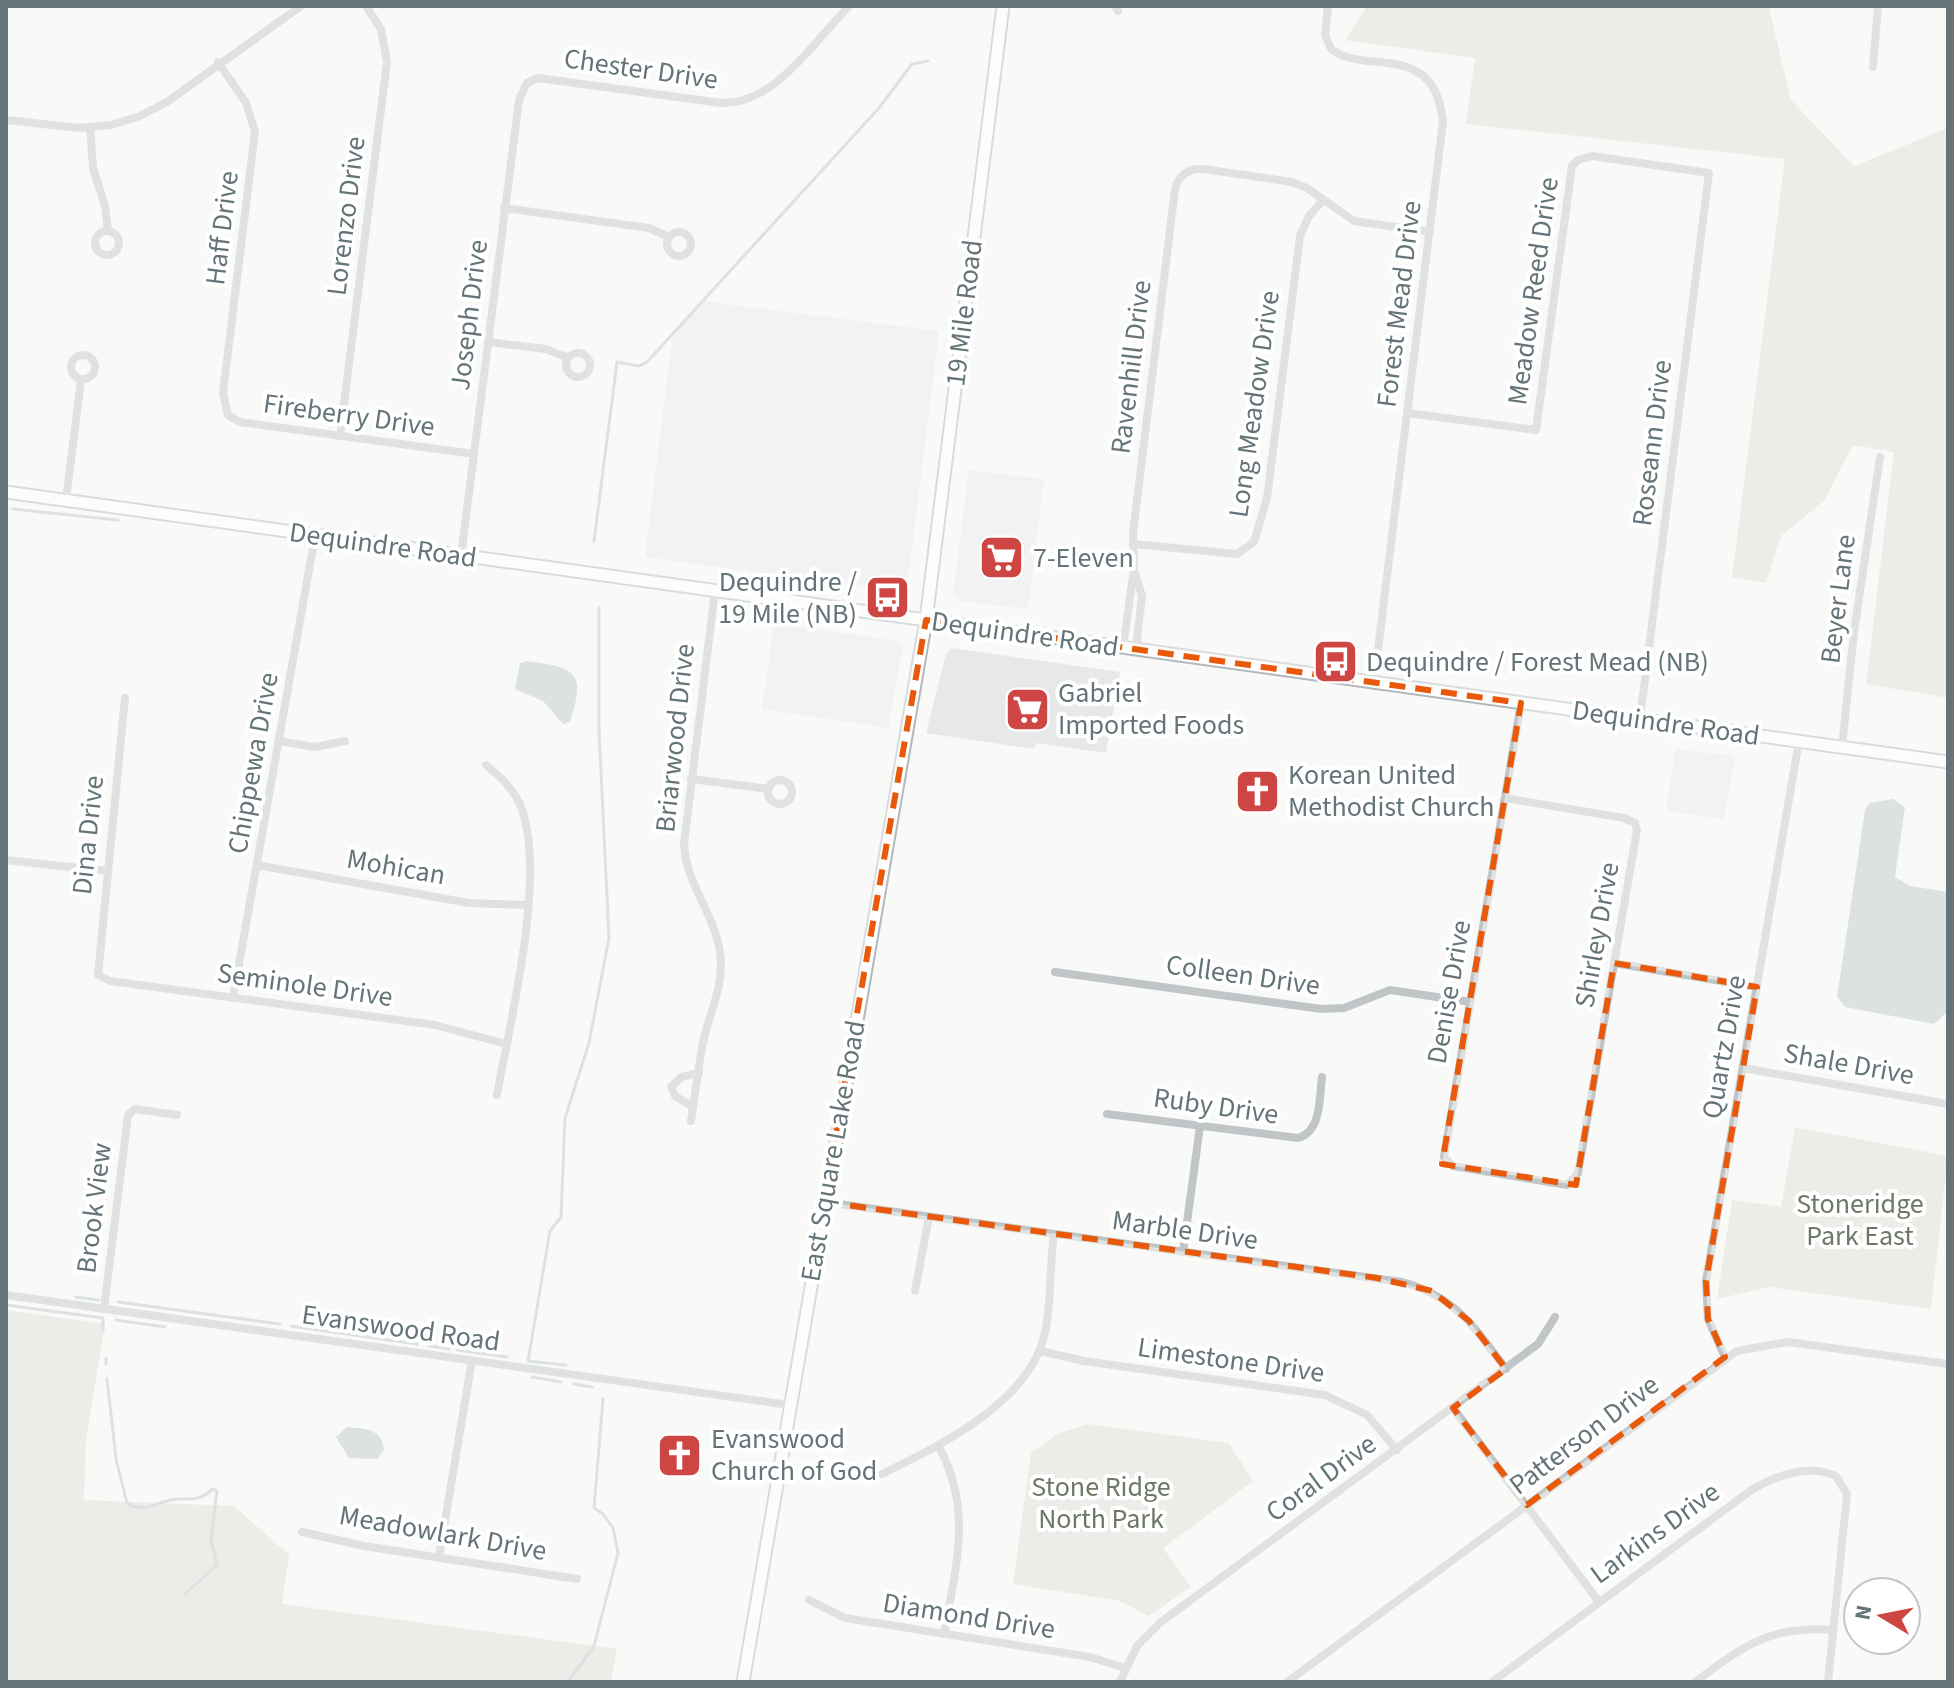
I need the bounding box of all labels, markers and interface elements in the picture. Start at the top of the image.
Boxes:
street label: Chester Drive [561,38,721,100]
street label: Lorenzo Drive [316,134,376,298]
street label: Haff Drive [195,169,249,287]
street label: Meadow Reed Drive [1497,175,1569,407]
street label: Forest Mead Drive [1366,198,1432,410]
street label: 19 Mile Road [935,237,993,389]
street label: Joseph Drive [440,238,498,392]
street label: Ravenhill Drive [1100,278,1162,456]
street label: Long Meadow Drive [1218,288,1290,520]
street label: Roseann Drive [1622,358,1682,528]
street label: Fireberry Drive [261,383,437,447]
street label: Dequindre Road [287,512,479,578]
street label: Beyer Lane [1810,532,1866,666]
supermarket icon: 7-Eleven [978,534,1026,582]
place label: 7-Eleven [1033,538,1134,578]
place label: Dequindre / 19 Mile (NB) [718,562,857,634]
bus stop icon: Dequindre / 19 Mile (NB) [864,574,912,622]
street label: Dequindre Road [929,601,1121,667]
bus stop icon: Dequindre / Forest Mead (NB) [1311,638,1359,686]
street label: Briarwood Drive [645,642,705,834]
place label: Dequindre / Forest Mead (NB) [1366,642,1709,682]
street label: Chippewa Drive [217,669,289,857]
place label: Gabriel Imported Foods [1058,673,1244,745]
supermarket icon: Gabriel Imported Foods [1003,685,1051,733]
street label: Dequindre Road [1570,690,1762,756]
place label: Korean United Methodist Church [1288,755,1494,827]
church icon: Korean United Methodist Church [1233,767,1281,815]
street label: Dina Drive [62,773,114,897]
street label: Mohican [343,839,449,895]
street label: Shirley Drive [1565,859,1629,1011]
street label: Denise Drive [1417,917,1481,1067]
street label: Colleen Drive [1164,944,1322,1006]
street label: Seminole Drive [215,953,395,1017]
street label: Quartz Drive [1692,972,1756,1122]
street label: East Square Lake Road [790,1017,876,1285]
street label: Shale Drive [1781,1033,1917,1095]
street label: Ruby Drive [1151,1077,1281,1135]
street label: Brook View [66,1140,122,1276]
park label: Stoneridge Park East [1796,1184,1924,1256]
street label: Marble Drive [1109,1200,1261,1260]
street label: Evanswood Road [299,1294,503,1362]
street label: Limestone Drive [1135,1327,1327,1393]
street label: Patterson Drive [1501,1365,1667,1505]
place label: Evanswood Church of God [711,1419,877,1491]
street label: Coral Drive [1258,1424,1384,1532]
church icon: Evanswood Church of God [656,1431,704,1479]
park label: Stone Ridge North Park [1031,1467,1171,1539]
street label: Larkins Drive [1582,1472,1728,1594]
street label: Meadowlark Drive [336,1495,550,1571]
north arrow [1842,1576,1922,1656]
street label: Diamond Drive [880,1583,1058,1649]
text: N [1846,1603,1880,1623]

